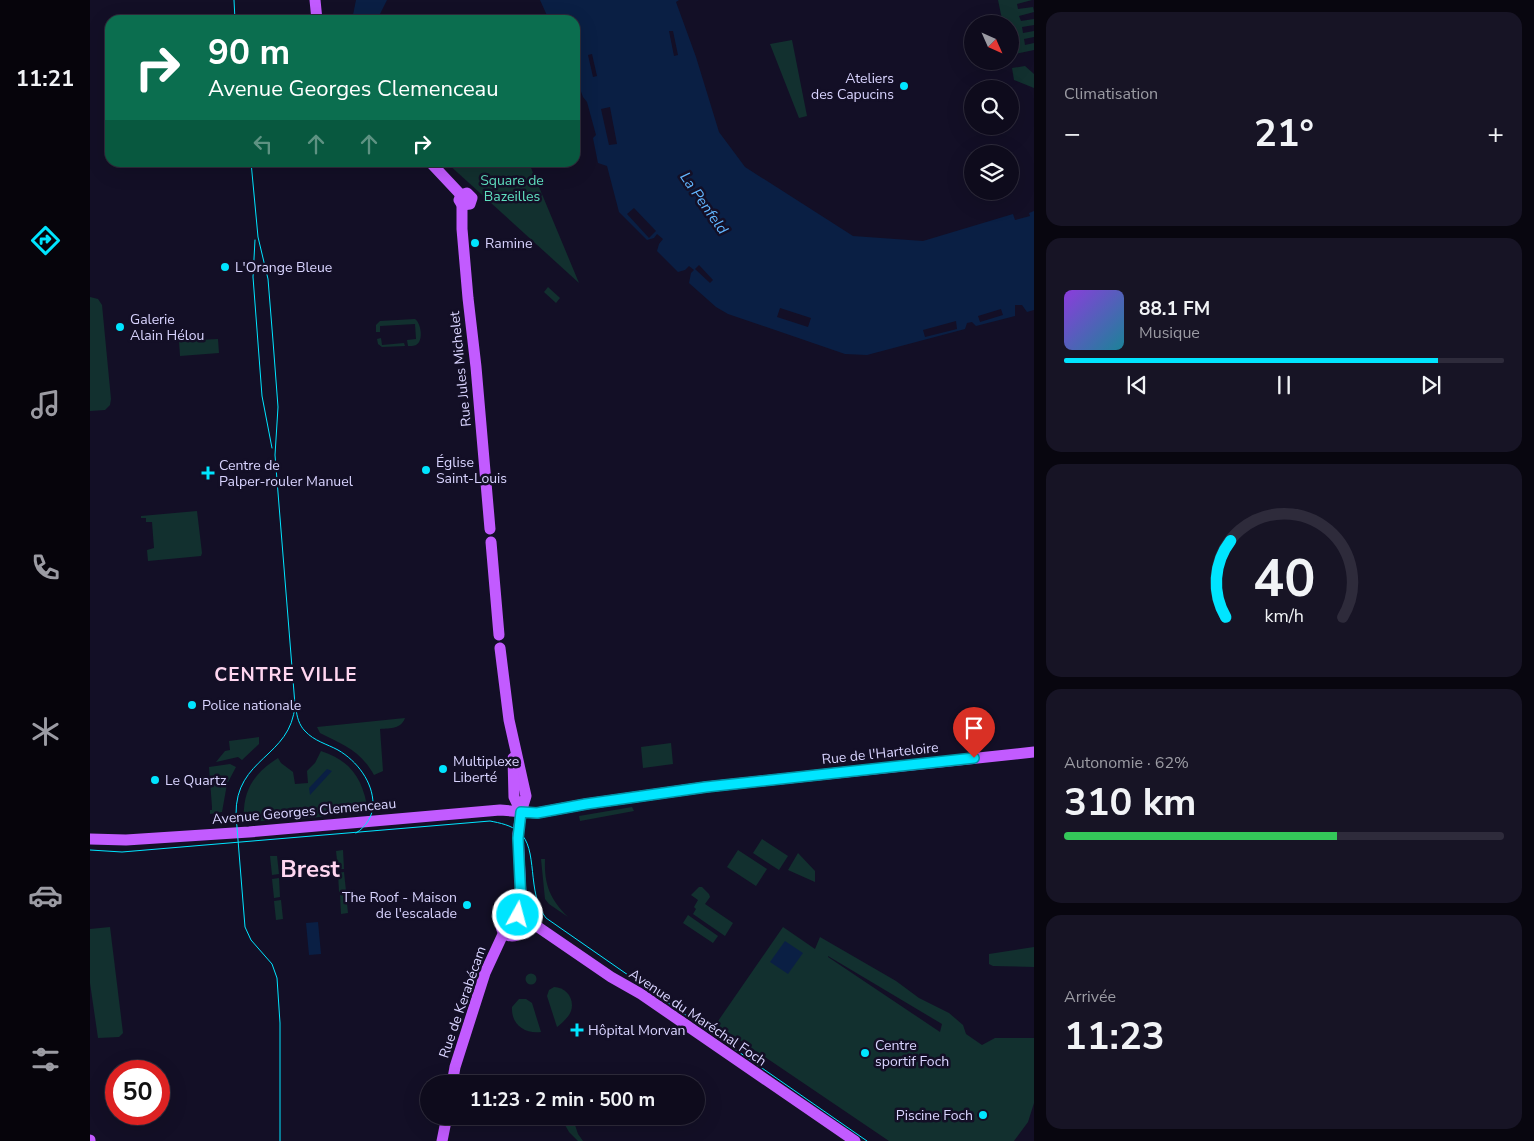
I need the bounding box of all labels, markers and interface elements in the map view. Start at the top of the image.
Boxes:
north arrow [964,15,1019,70]
map controls [964,15,1019,200]
text: 90 m [208,29,290,76]
icon: right [125,35,190,100]
text: 11:21 [16,64,74,94]
place label: Ateliers des Capucins [811,69,894,104]
text: Avenue Georges Clemenceau [208,74,499,104]
marker: Ateliers des Capucins [898,80,910,92]
button: search [964,80,1019,135]
text: Climatisation [1064,83,1158,105]
text: 21° [1254,108,1314,159]
text: − [1064,115,1081,153]
text: + [1487,115,1504,153]
icon: left [249,130,277,158]
icon: ahead [302,130,330,158]
icon: ahead [355,130,383,158]
icon: right [408,130,436,158]
button: layers [964,145,1019,200]
water label: La Penfeld [675,168,733,238]
park label: Square de Bazeilles [480,171,544,206]
icon: directions [28,223,63,258]
place label: Ramine [485,234,532,253]
marker: Ramine [469,237,481,249]
place label: L'Orange Bleue [235,258,332,277]
marker: L'Orange Bleue [219,261,231,273]
text: 88.1 FM [1139,296,1210,322]
place label: Galerie Alain Hélou [130,310,204,345]
street label: Rue Jules Michelet [445,310,476,428]
marker: Galerie Alain Hélou [114,321,126,333]
text: Musique [1139,322,1200,344]
icon: previous [1123,371,1151,399]
icon: pause [1270,371,1298,399]
icon: next [1417,371,1445,399]
icon: music [28,387,63,422]
place label: Église Saint-Louis [436,453,507,488]
place label: Centre de Palper-rouler Manuel [219,456,354,491]
marker: Église Saint-Louis [420,464,432,476]
marker: Centre de Palper-rouler Manuel [201,466,215,480]
text: 40 [1253,543,1315,614]
icon: phone [28,550,63,585]
text: km/h [1264,604,1304,628]
district label: CENTRE VILLE [214,662,358,688]
place label: Police nationale [202,696,301,715]
marker: Police nationale [186,699,198,711]
pin [953,707,995,758]
icon: climate [28,714,63,749]
icon: arrive [960,714,988,742]
street label: Rue de l'Harteloire [821,738,939,769]
place label: Multiplexe Liberté [453,752,519,787]
text: Autonomie · 62% [1064,752,1189,774]
marker: Multiplexe Liberté [437,763,449,775]
place label: Le Quartz [165,771,227,790]
marker: Le Quartz [149,774,161,786]
text: 310 km [1064,777,1196,828]
street label: Avenue Georges Clemenceau [211,794,397,829]
district label: Brest [280,853,341,885]
icon: car [28,878,63,913]
place label: The Roof - Maison de l'escalade [342,888,457,923]
position arrow [491,888,543,940]
marker: The Roof - Maison de l'escalade [461,899,473,911]
street label: Rue de Kerabécam [434,944,491,1061]
street label: Avenue du Maréchal Foch [625,964,770,1071]
text: Arrivée [1064,986,1116,1008]
text: 11:23 [1064,1011,1165,1062]
place label: Hôpital Morvan [588,1021,686,1040]
marker: Hôpital Morvan [570,1023,584,1037]
place label: Centre sportif Foch [875,1036,949,1071]
icon: filters [28,1042,63,1077]
marker: Centre sportif Foch [859,1047,871,1059]
speed limit sign: 50 [105,1060,170,1125]
text: 11:23 · 2 min · 500 m [470,1087,655,1113]
place label: Piscine Foch [896,1106,973,1125]
marker: Piscine Foch [977,1109,989,1121]

